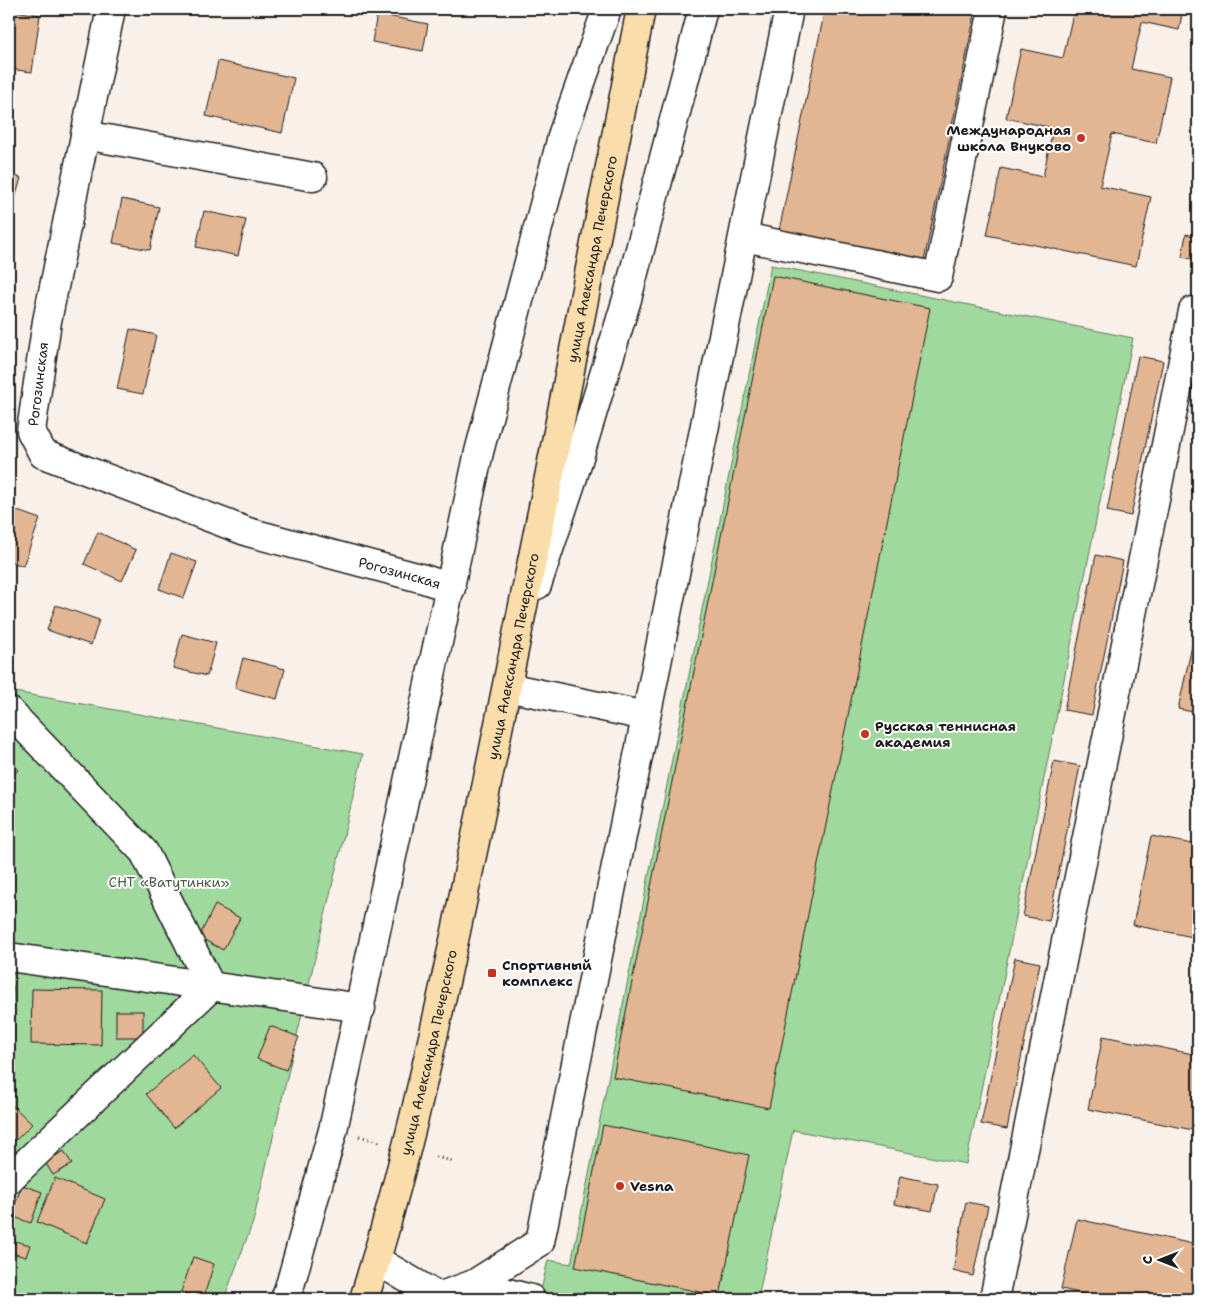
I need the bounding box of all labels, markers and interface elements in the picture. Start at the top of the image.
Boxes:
place label: Международная школа Внуково [946,121,1071,155]
marker: Международная школа Внуково [1075,132,1087,144]
street label: улица Александра Печерского [563,154,621,364]
street label: Рогозинская [24,341,52,427]
street label: улица Александра Печерского [483,551,543,761]
street label: Рогозинская [356,553,443,593]
place label: Русская теннисная академия [875,717,1016,751]
marker: Русская теннисная академия [859,728,871,740]
park label: СНТ «Ватутинки» [109,873,230,891]
street label: улица Александра Печерского [396,948,461,1157]
place label: Спортивный комплекс [502,956,592,990]
marker: Спортивный комплекс [486,967,498,979]
place label: Vesna [630,1177,674,1195]
marker: Vesna [614,1180,626,1192]
north arrow [1134,1236,1184,1286]
text: С [1138,1256,1156,1264]

